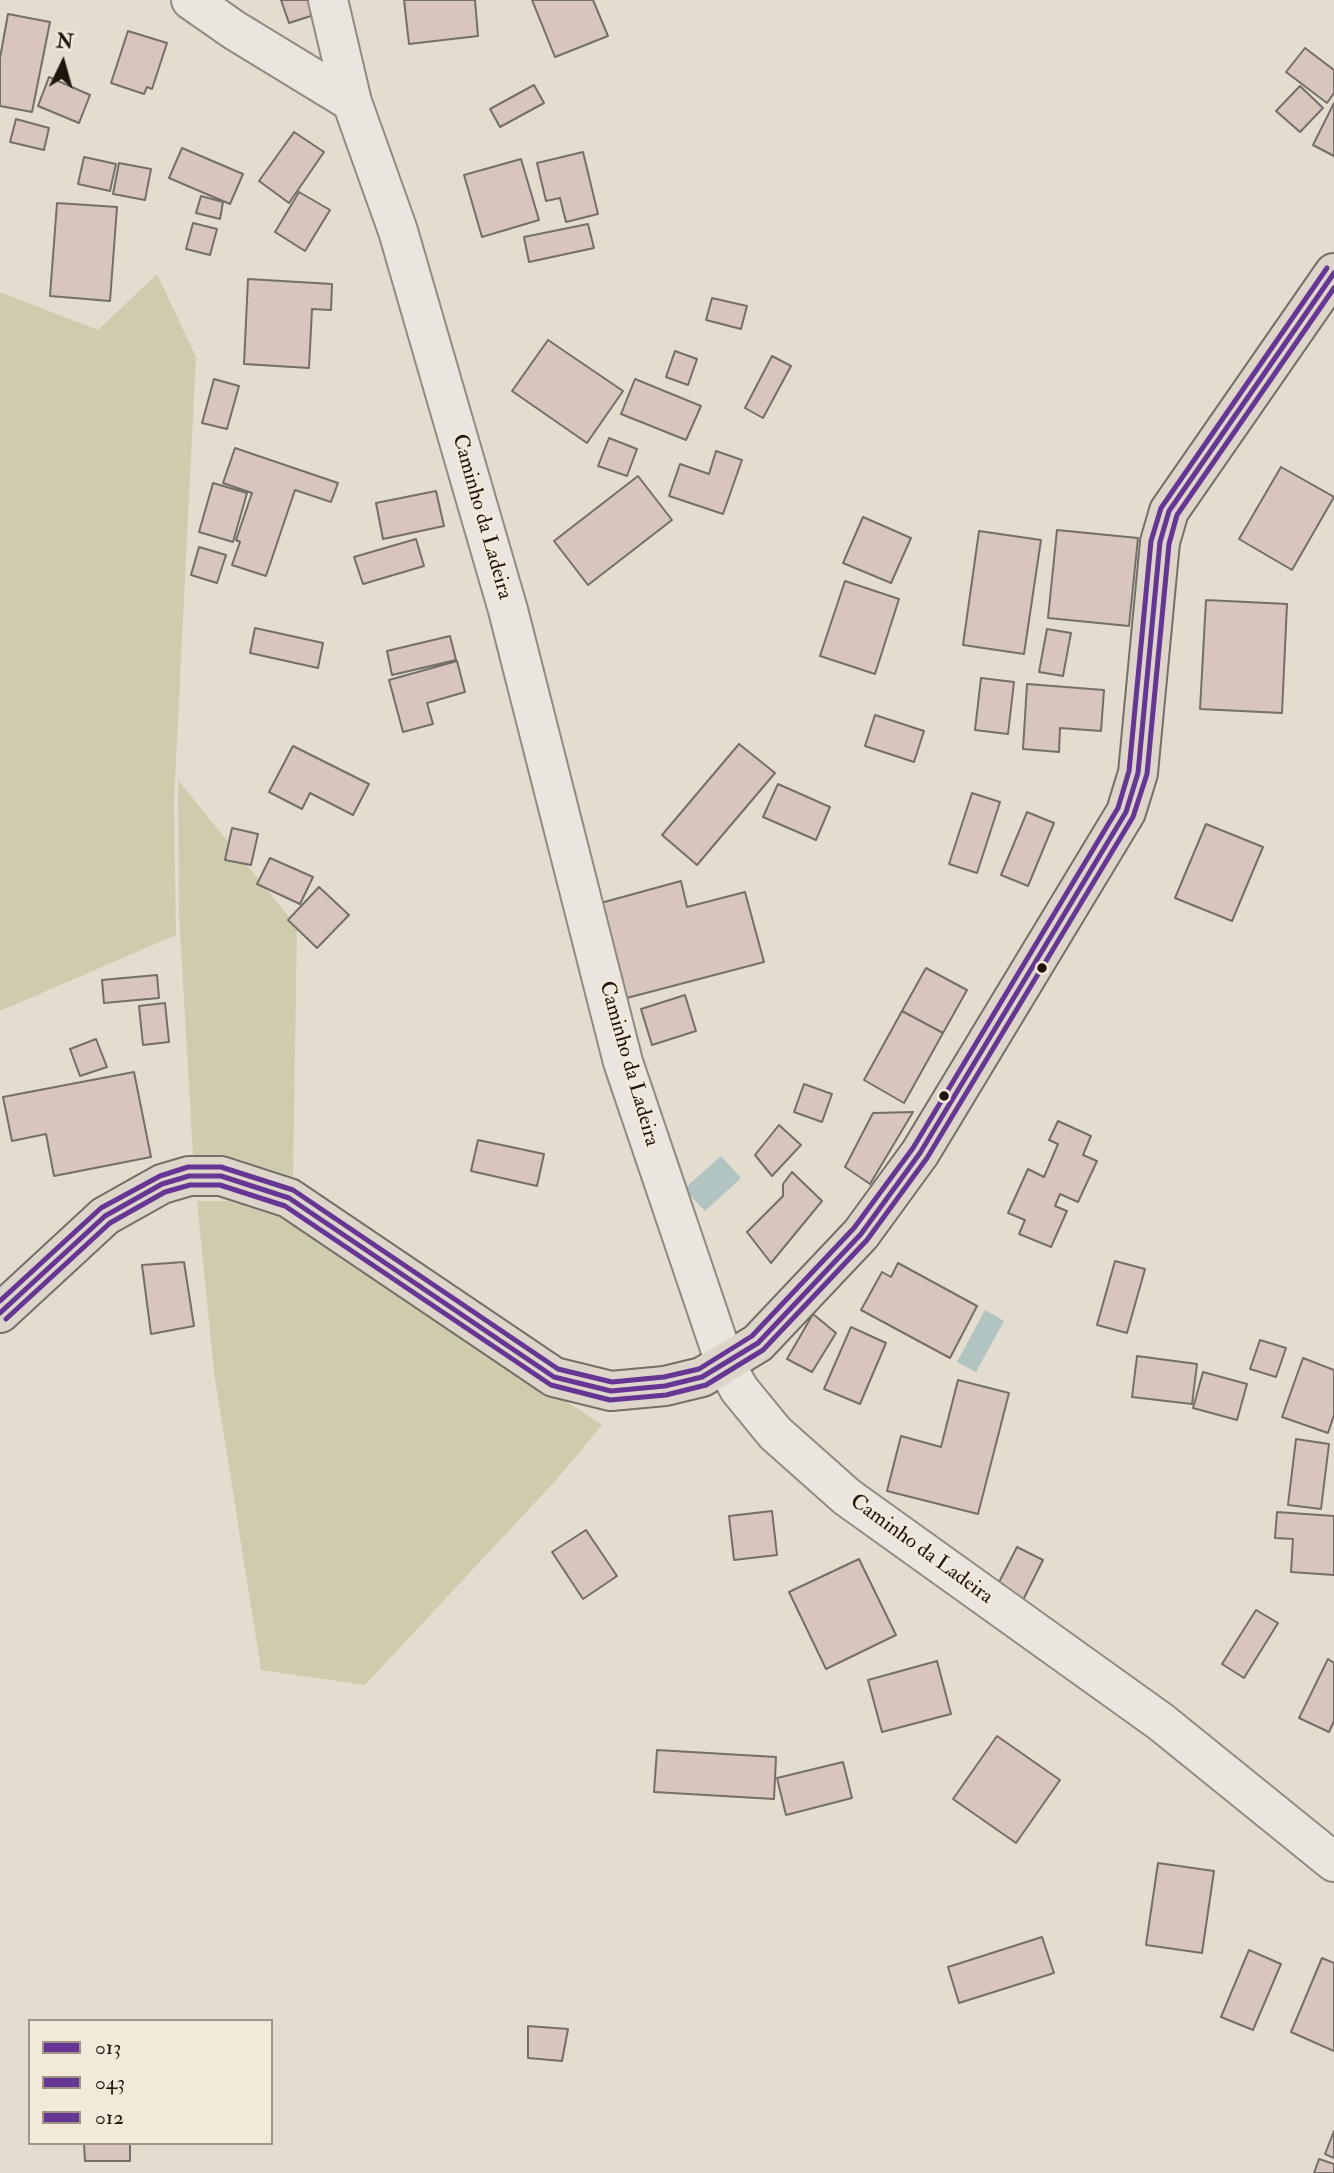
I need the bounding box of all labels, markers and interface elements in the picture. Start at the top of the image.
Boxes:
north arrow [28,28,98,98]
text: N [55,29,74,55]
street label: Caminho da Ladeira [445,432,517,602]
unlabelled marker [1035,961,1049,975]
street label: Caminho da Ladeira [592,979,664,1149]
unlabelled marker [937,1089,951,1103]
street label: Caminho da Ladeira [845,1490,997,1610]
legend [28,2019,273,2145]
text: 013 [95,2034,121,2061]
text: 043 [95,2069,125,2096]
text: 012 [95,2104,124,2131]

